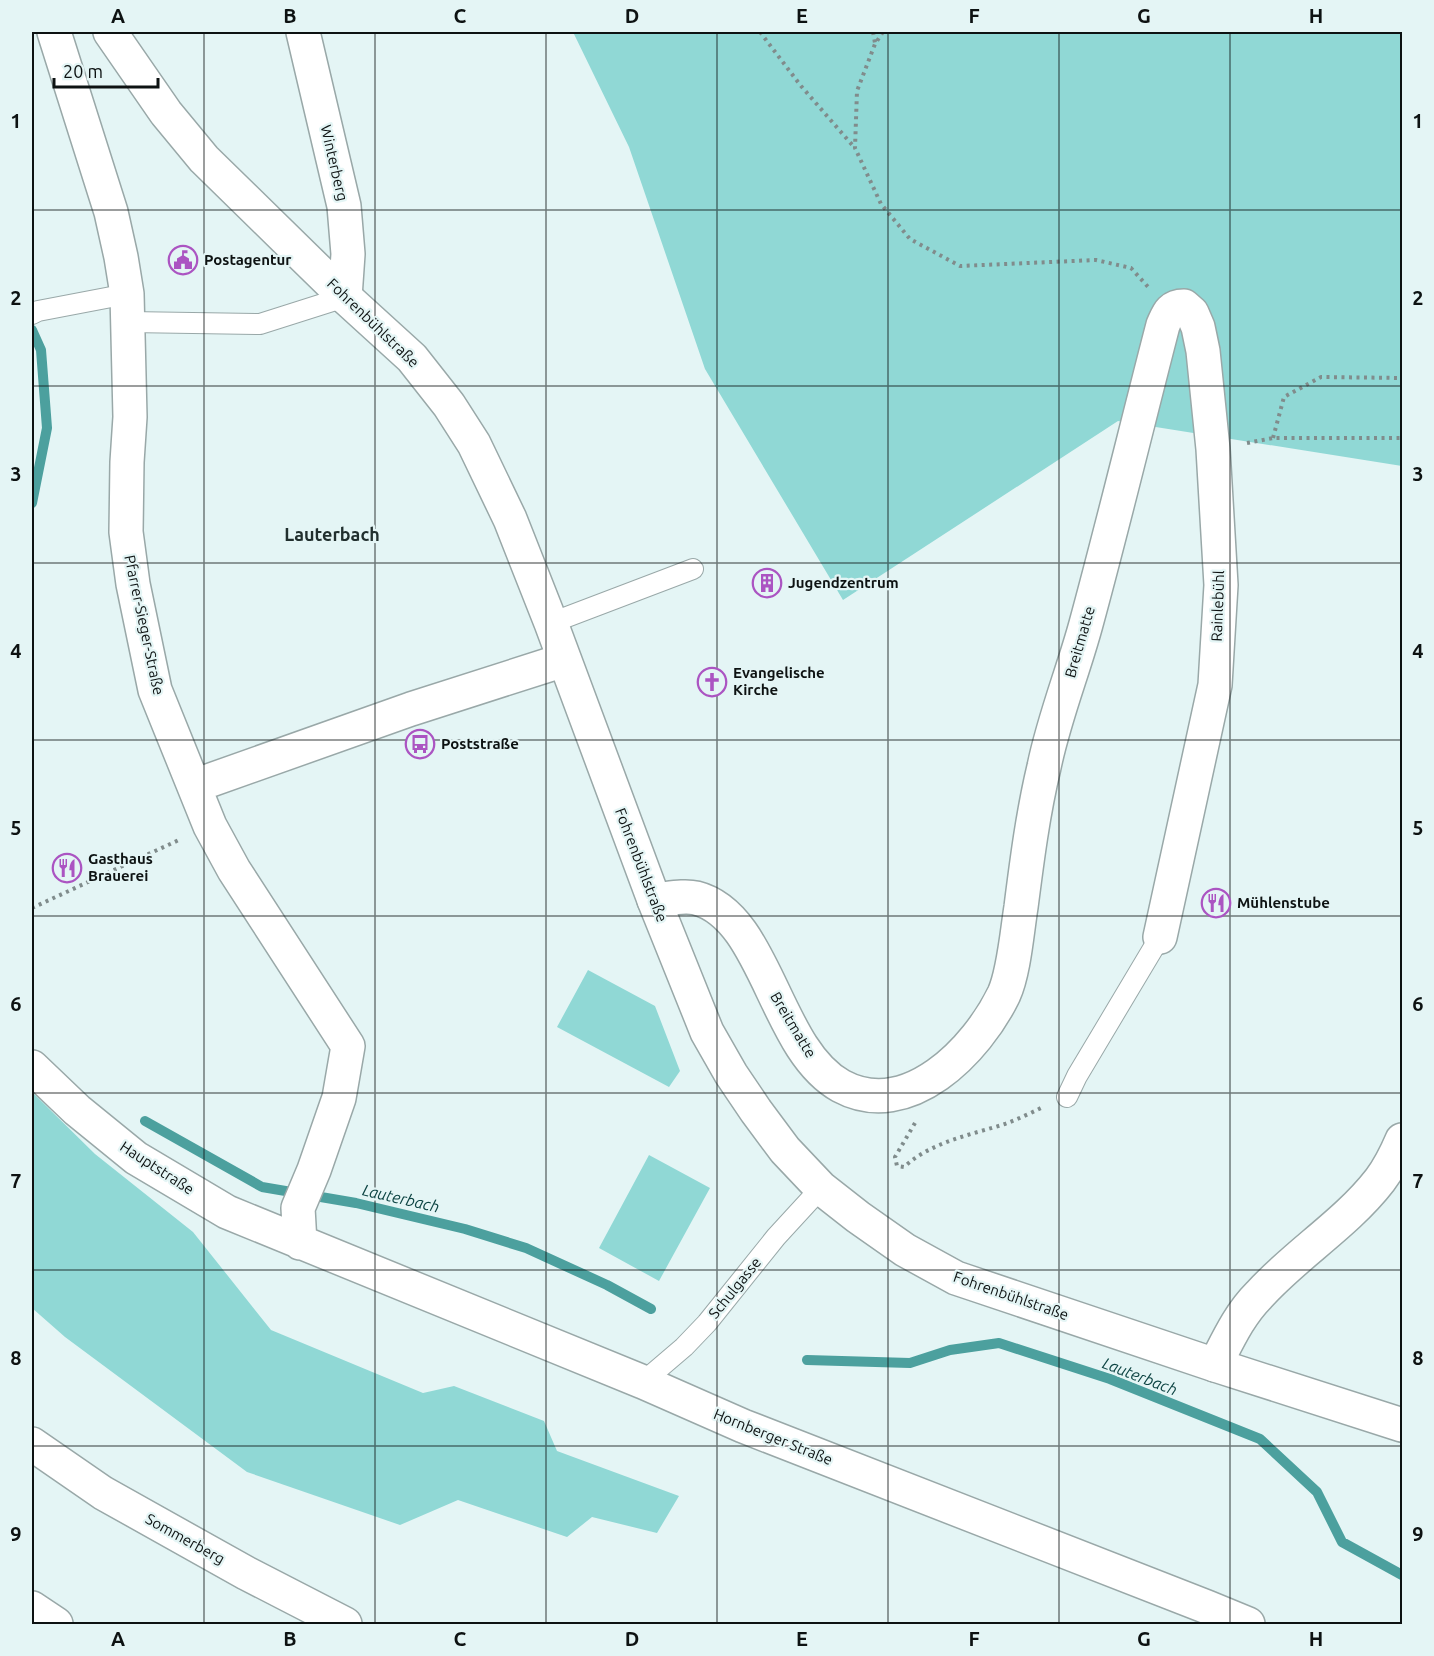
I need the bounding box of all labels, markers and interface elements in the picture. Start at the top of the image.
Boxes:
text: A [111,4,125,27]
text: B [283,4,297,27]
text: C [454,4,467,27]
text: D [625,4,639,27]
text: E [796,4,808,27]
text: F [968,4,980,27]
text: G [1137,4,1151,27]
text: H [1309,4,1323,27]
scale bar [54,51,158,89]
text: 20 m [63,61,103,81]
text: 1 [10,109,22,132]
text: 1 [1412,109,1424,132]
street label: Winterberg [317,123,351,203]
public building icon: Postagentur [167,244,199,276]
place label: Postagentur [204,251,292,268]
street label: Fohrenbühlstraße [324,275,423,371]
text: 2 [10,286,22,309]
text: 2 [1412,286,1424,309]
text: 3 [10,462,22,485]
text: 3 [1412,462,1424,485]
district label: Lauterbach [284,524,380,544]
street label: Pfarrer-Sieger-Straße [121,553,168,696]
building icon: Jugendzentrum [751,567,783,599]
street label: Rainlebühl [1208,570,1227,642]
place label: Jugendzentrum [788,574,899,591]
street label: Breitmatte [1061,604,1098,680]
text: 4 [10,639,22,662]
text: 4 [1412,639,1424,662]
place label: Evangelische Kirche [733,664,825,698]
church icon: Evangelische Kirche [696,666,728,698]
bus stop icon: Poststraße [404,728,436,760]
place label: Poststraße [441,735,519,752]
street label: Fohrenbühlstraße [612,805,671,924]
text: 5 [10,816,22,839]
text: 5 [1412,816,1424,839]
place label: Gasthaus Brauerei [88,850,153,884]
restaurant icon: Gasthaus Brauerei [51,852,83,884]
restaurant icon: Mühlenstube [1200,887,1232,919]
place label: Mühlenstube [1237,894,1330,911]
street label: Breitmatte [767,989,820,1061]
text: 6 [10,992,22,1015]
text: 6 [1412,992,1424,1015]
street label: Hauptstraße [117,1137,197,1198]
text: 7 [10,1169,22,1192]
text: 7 [1412,1169,1424,1192]
water label: Lauterbach [361,1180,441,1216]
street label: Schulgasse [705,1254,764,1322]
street label: Fohrenbühlstraße [951,1268,1071,1323]
text: 8 [10,1346,22,1369]
text: 8 [1412,1346,1424,1369]
water label: Lauterbach [1100,1354,1180,1398]
street label: Hornberger Straße [711,1405,835,1468]
street label: Sommerberg [143,1510,228,1567]
text: 9 [10,1522,22,1545]
text: 9 [1412,1522,1424,1545]
text: A [111,1627,125,1650]
text: B [283,1627,297,1650]
text: C [454,1627,467,1650]
text: D [625,1627,639,1650]
text: E [796,1627,808,1650]
text: F [968,1627,980,1650]
text: G [1137,1627,1151,1650]
text: H [1309,1627,1323,1650]

